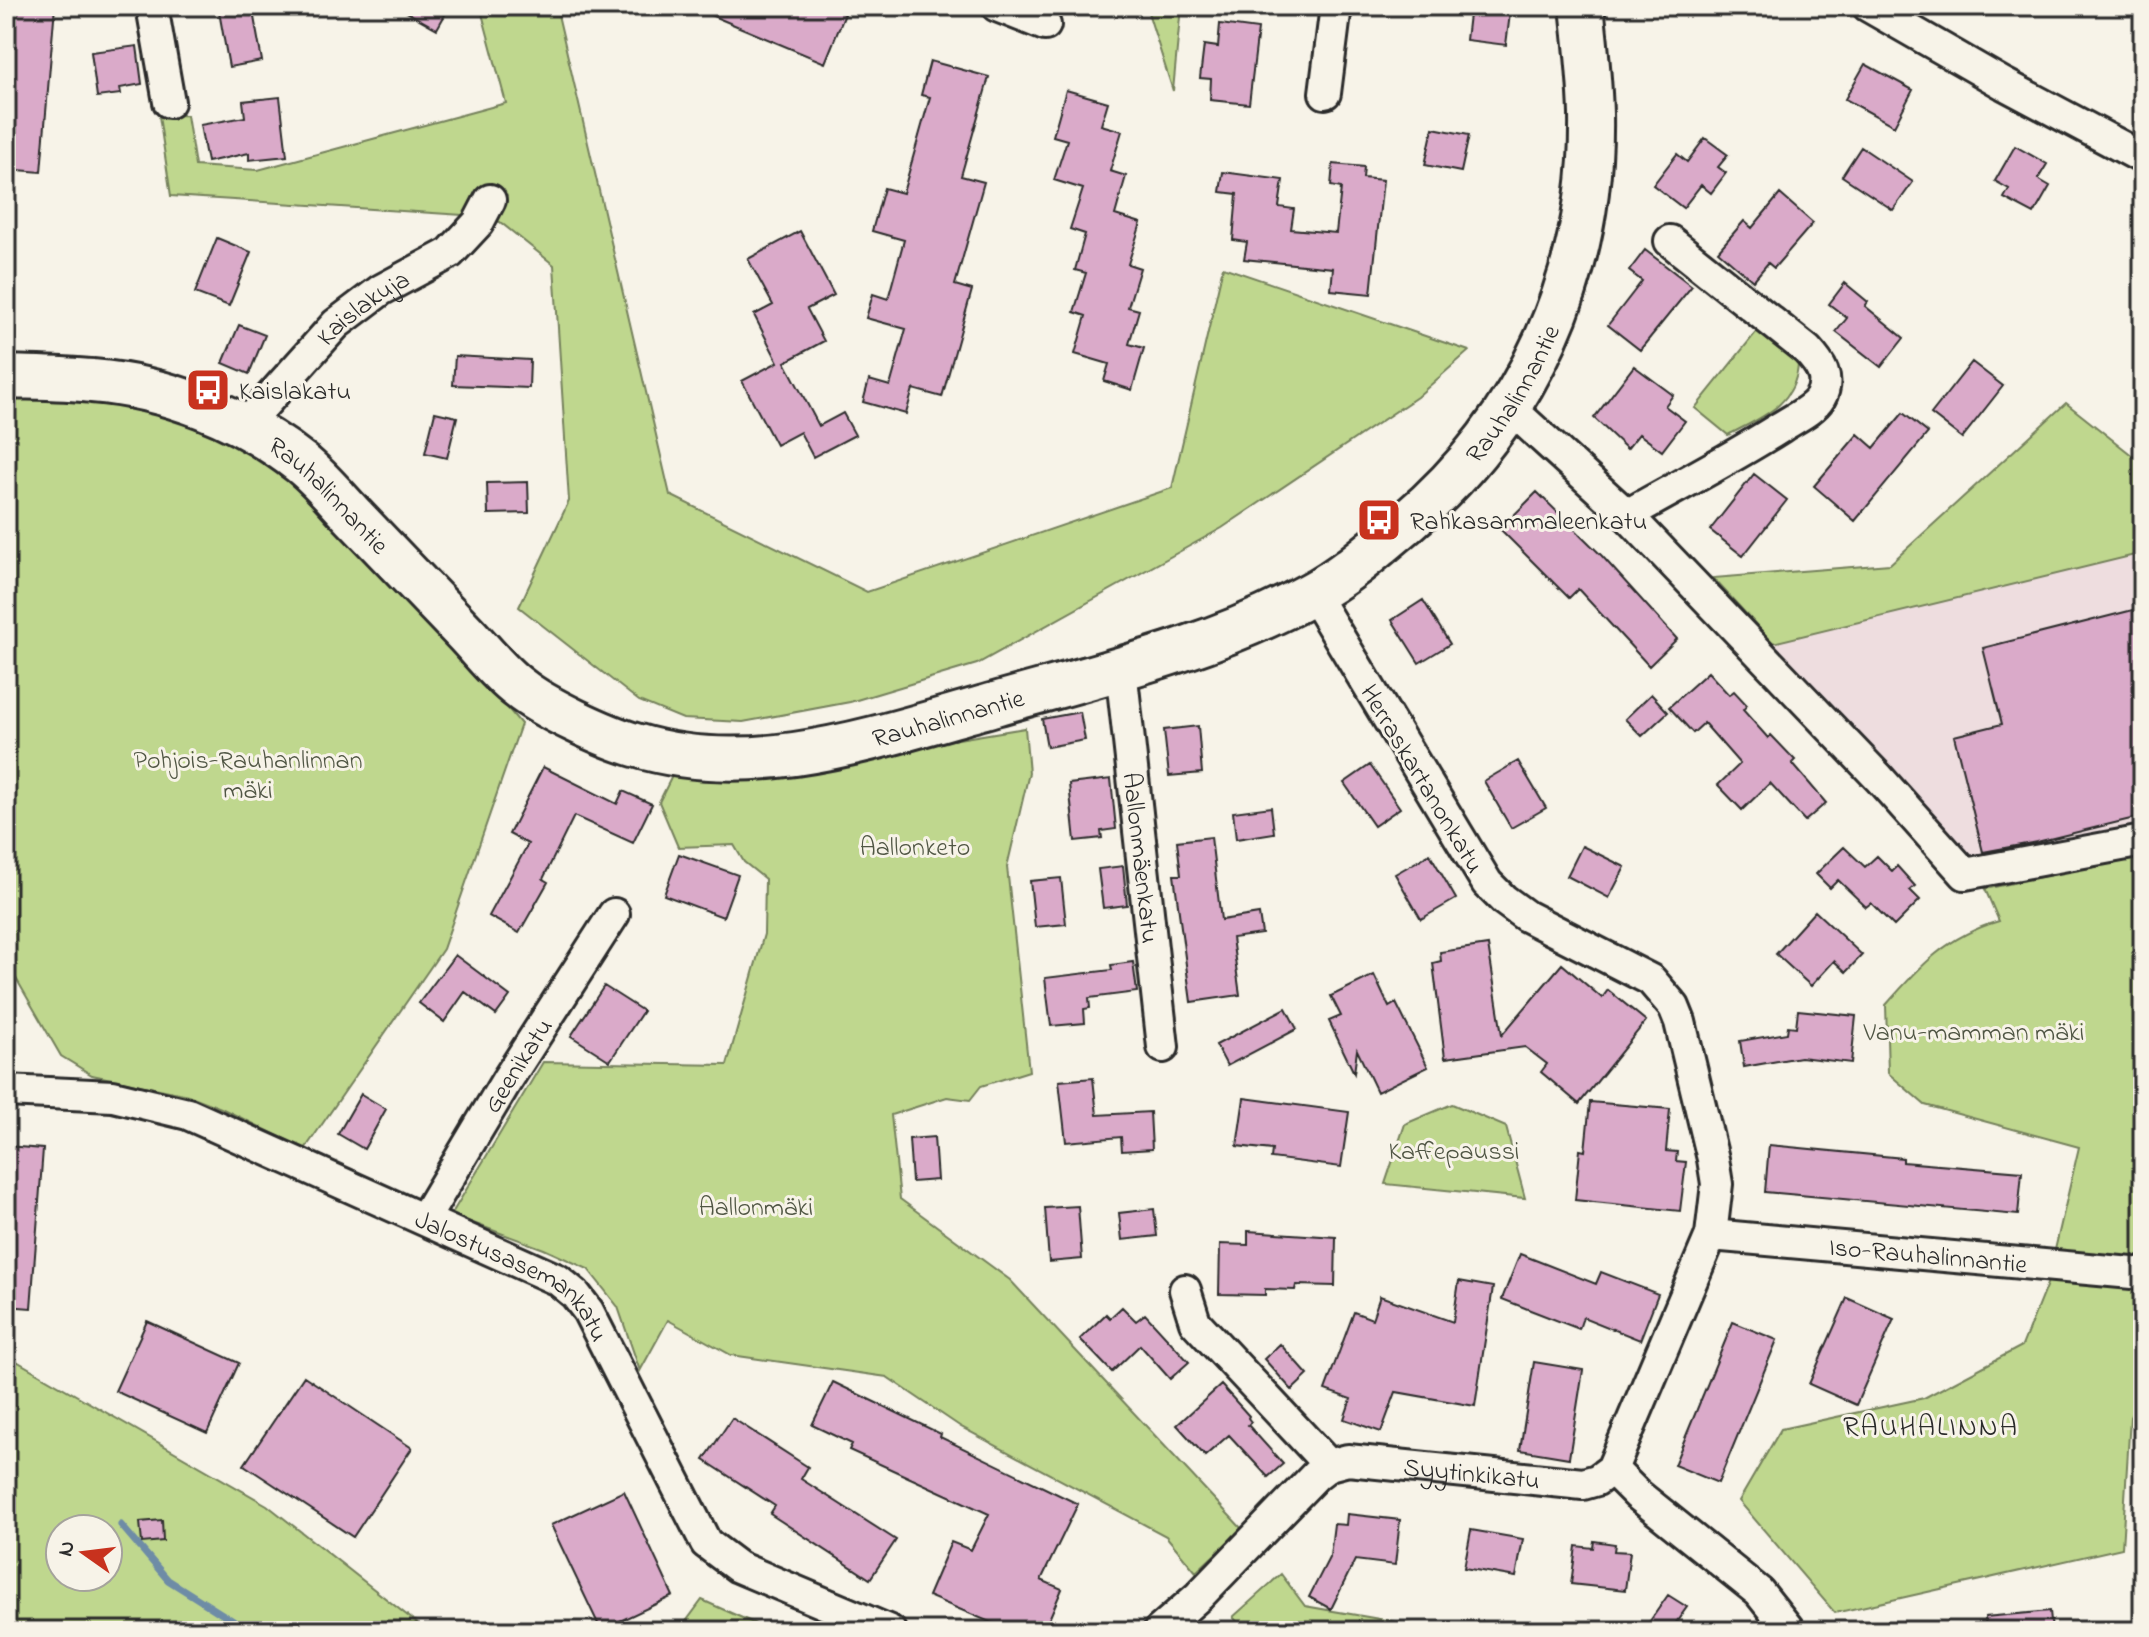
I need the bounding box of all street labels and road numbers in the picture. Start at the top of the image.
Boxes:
street label: Kaislakuja [309,262,417,356]
street label: Rauhalinnantie [1458,319,1572,473]
street label: Rauhalinnantie [260,429,397,565]
street label: Herraskartanonkatu [1349,678,1492,881]
street label: Rauhalinnantie [869,681,1029,760]
street label: Aallonmäenkatu [1111,771,1167,946]
street label: Geenikatu [475,1012,564,1121]
street label: Jalostusasemankatu [408,1202,617,1349]
street label: Iso-Rauhalinnantie [1827,1230,2029,1285]
street label: Syytinkikatu [1401,1450,1542,1501]

